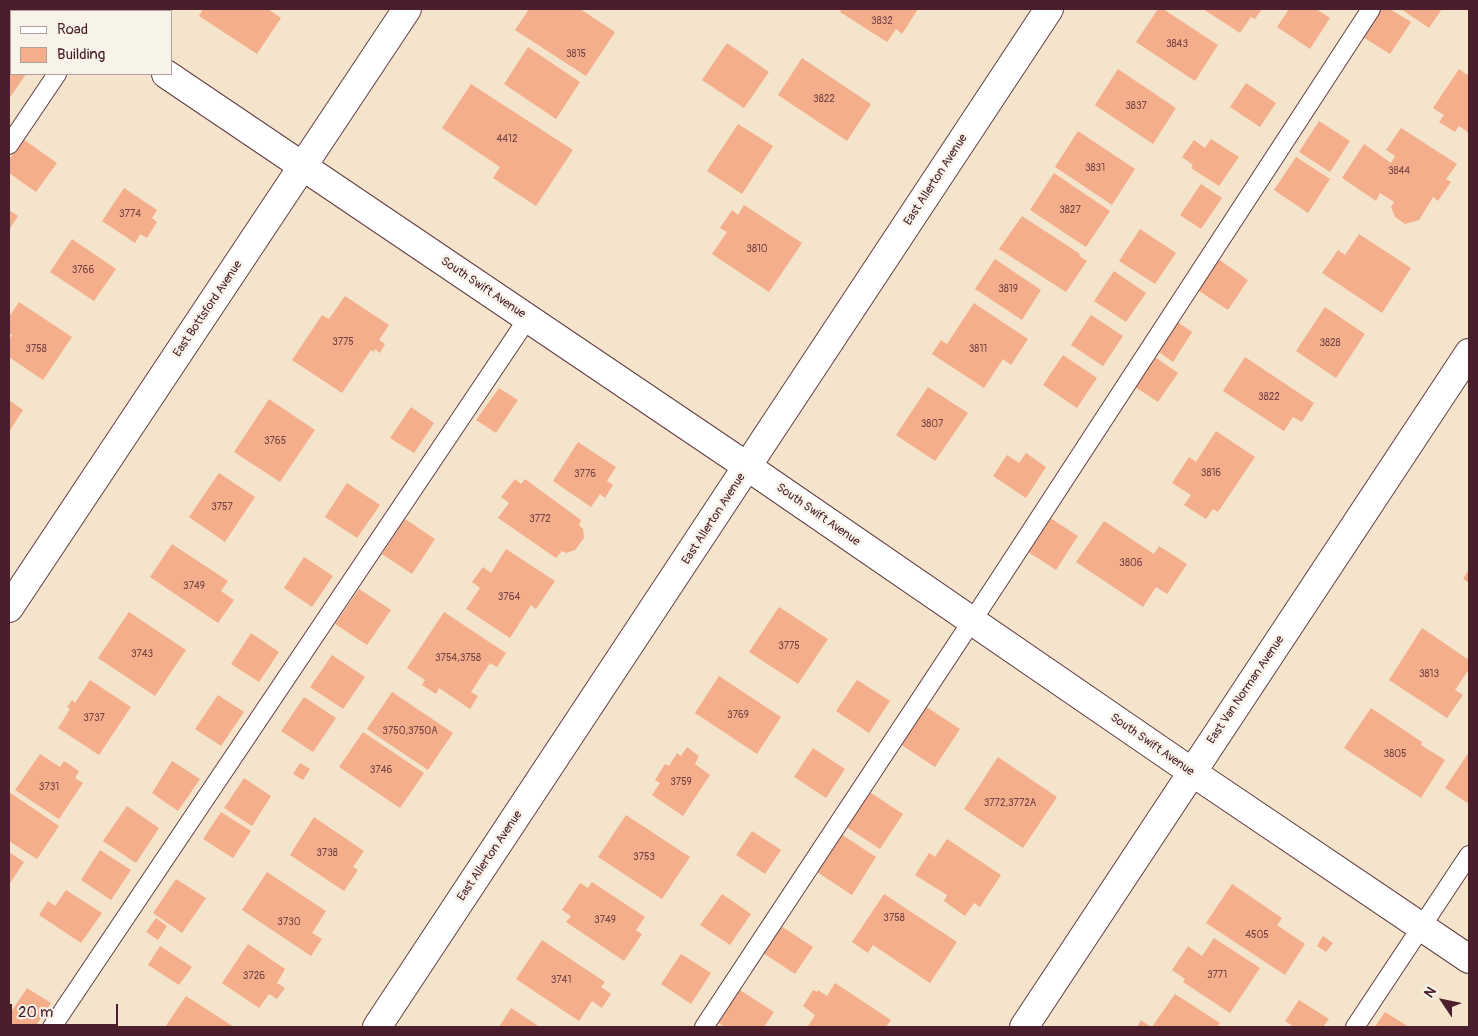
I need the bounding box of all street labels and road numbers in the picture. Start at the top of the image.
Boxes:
street label: East Allerton Avenue [901,132,971,228]
street label: South Swift Avenue [438,254,528,322]
street label: East Bottsford Avenue [170,258,246,360]
street label: East Allerton Avenue [679,471,749,567]
street label: South Swift Avenue [773,481,863,549]
street label: East Van Norman Avenue [1204,633,1288,747]
street label: South Swift Avenue [1107,711,1197,779]
street label: East Allerton Avenue [454,808,526,904]

